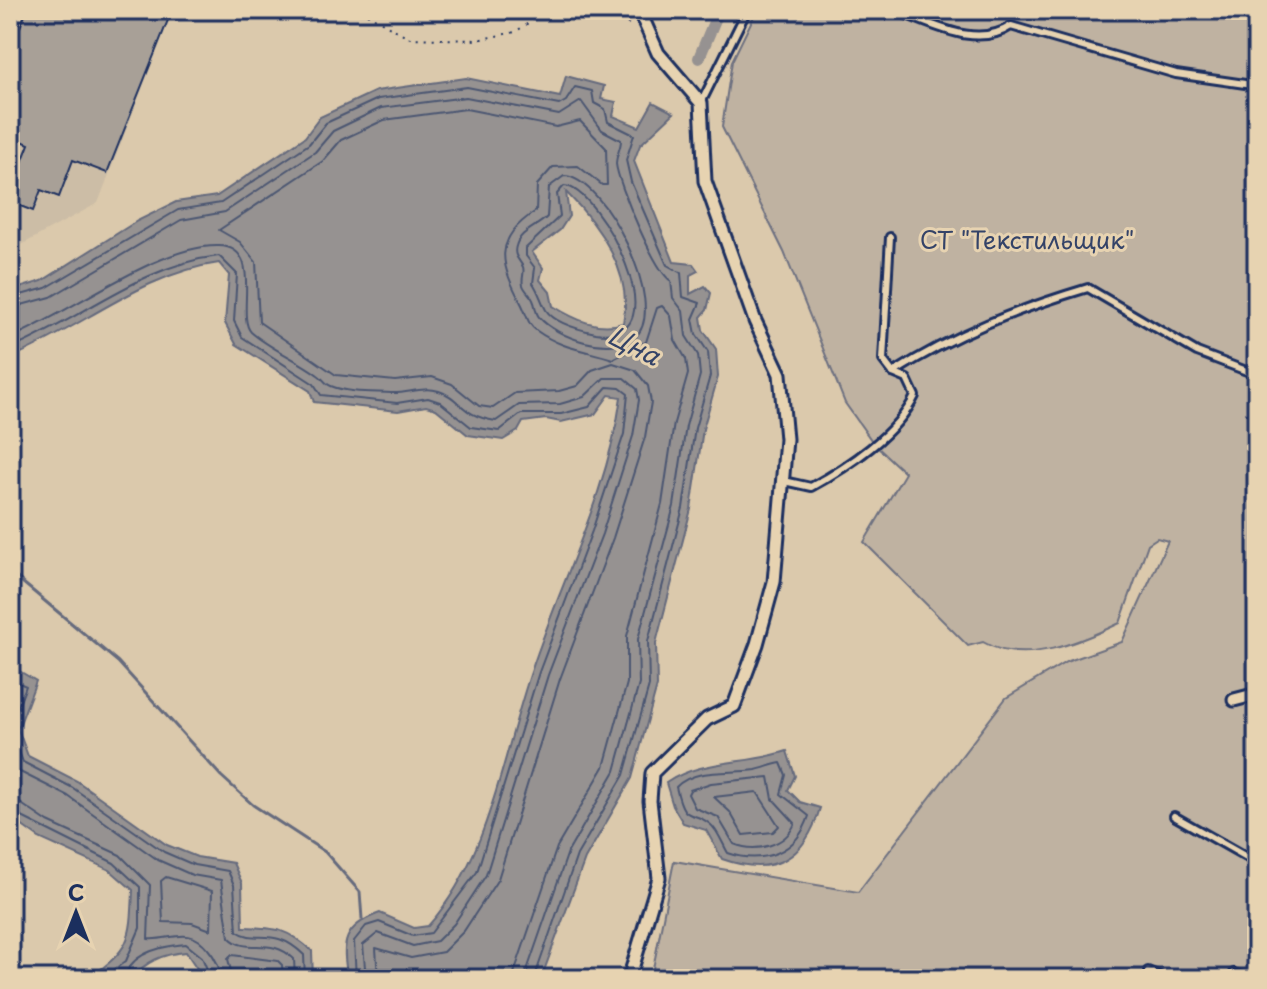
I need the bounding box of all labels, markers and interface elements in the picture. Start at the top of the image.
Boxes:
park label: СТ "Текстильщик" [920,221,1134,257]
water label: Цна [602,315,668,375]
north arrow [36,873,116,953]
text: С [68,875,84,908]

